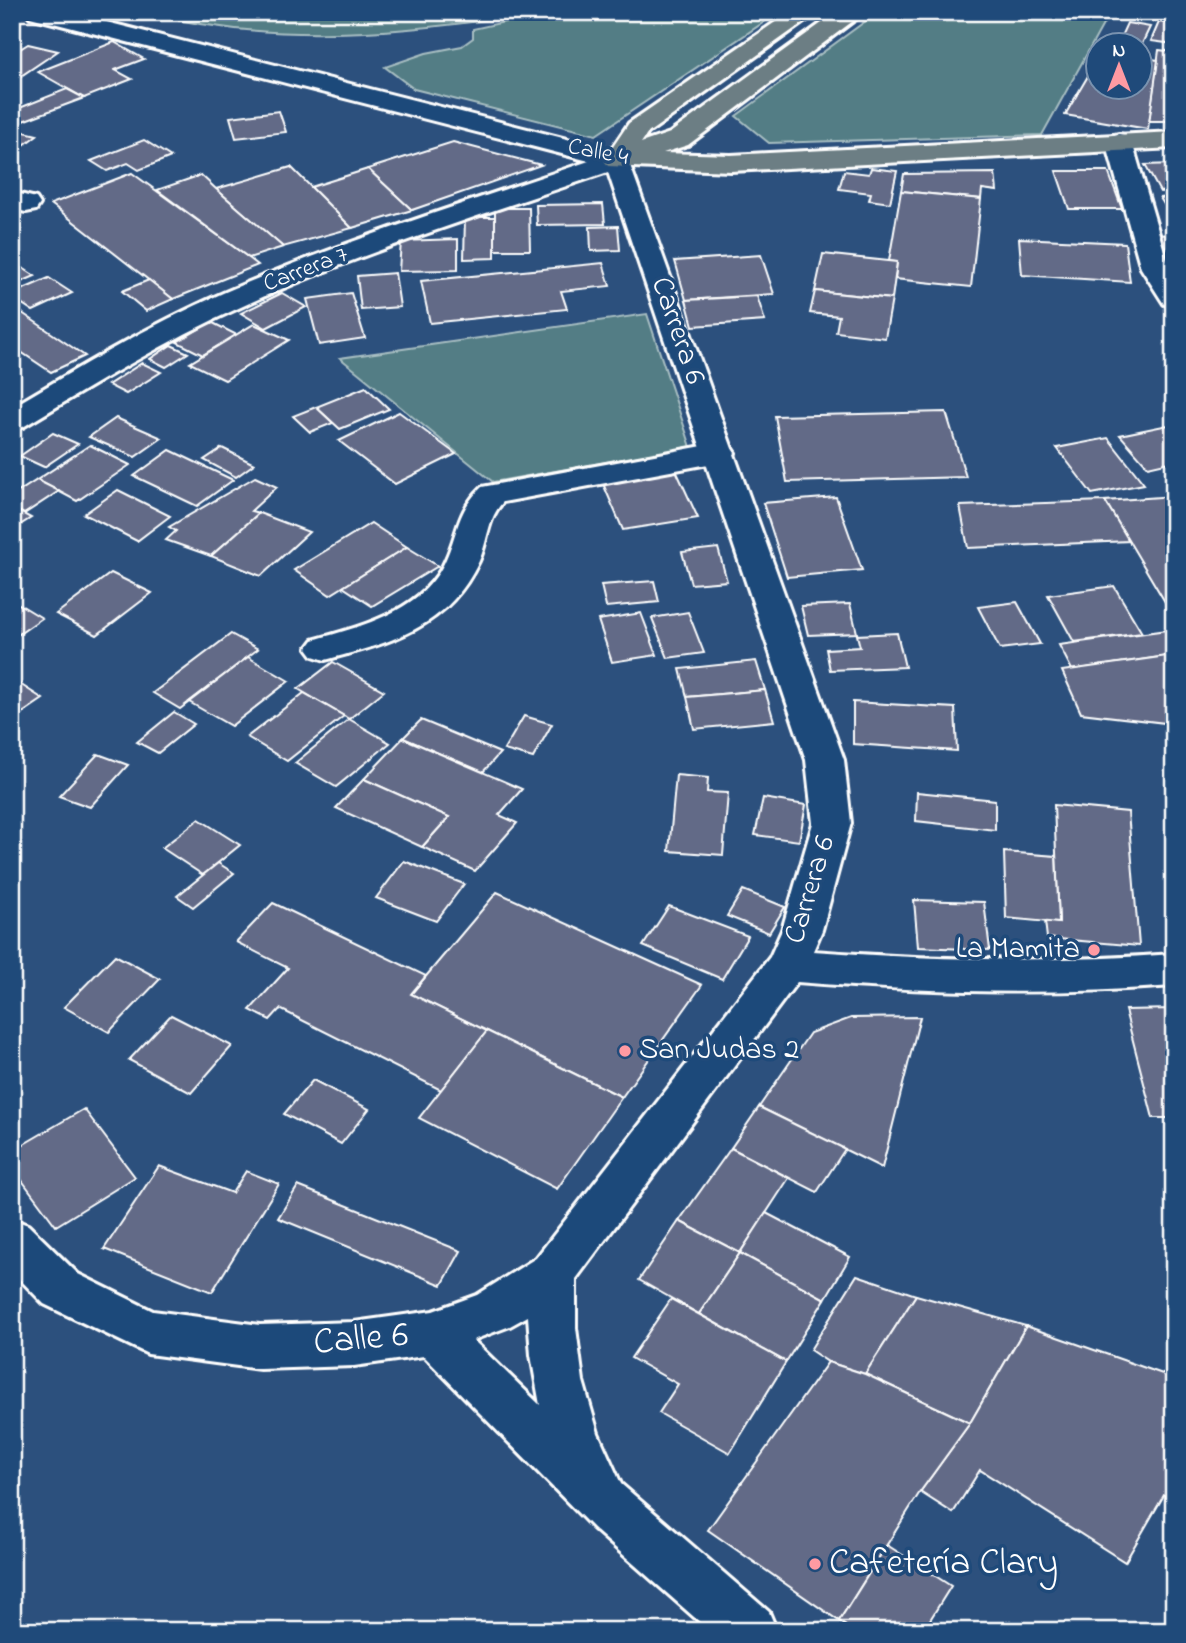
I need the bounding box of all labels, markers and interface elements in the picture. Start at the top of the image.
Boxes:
north arrow [1084,32,1154,102]
text: N [1113,38,1126,65]
street label: Calle 4 [565,130,631,176]
street label: Carrera 7 [259,238,353,302]
street label: Carrera 6 [638,271,716,391]
street label: Carrera 6 [774,831,848,949]
place label: La Mamita [956,928,1080,972]
marker: La Mamita [1086,942,1102,958]
place label: San Judas 2 [639,1029,799,1073]
marker: San Judas 2 [617,1043,633,1059]
street label: Calle 6 [311,1309,411,1371]
place label: Cafetería Clary [829,1537,1058,1591]
marker: Cafetería Clary [807,1556,823,1572]

